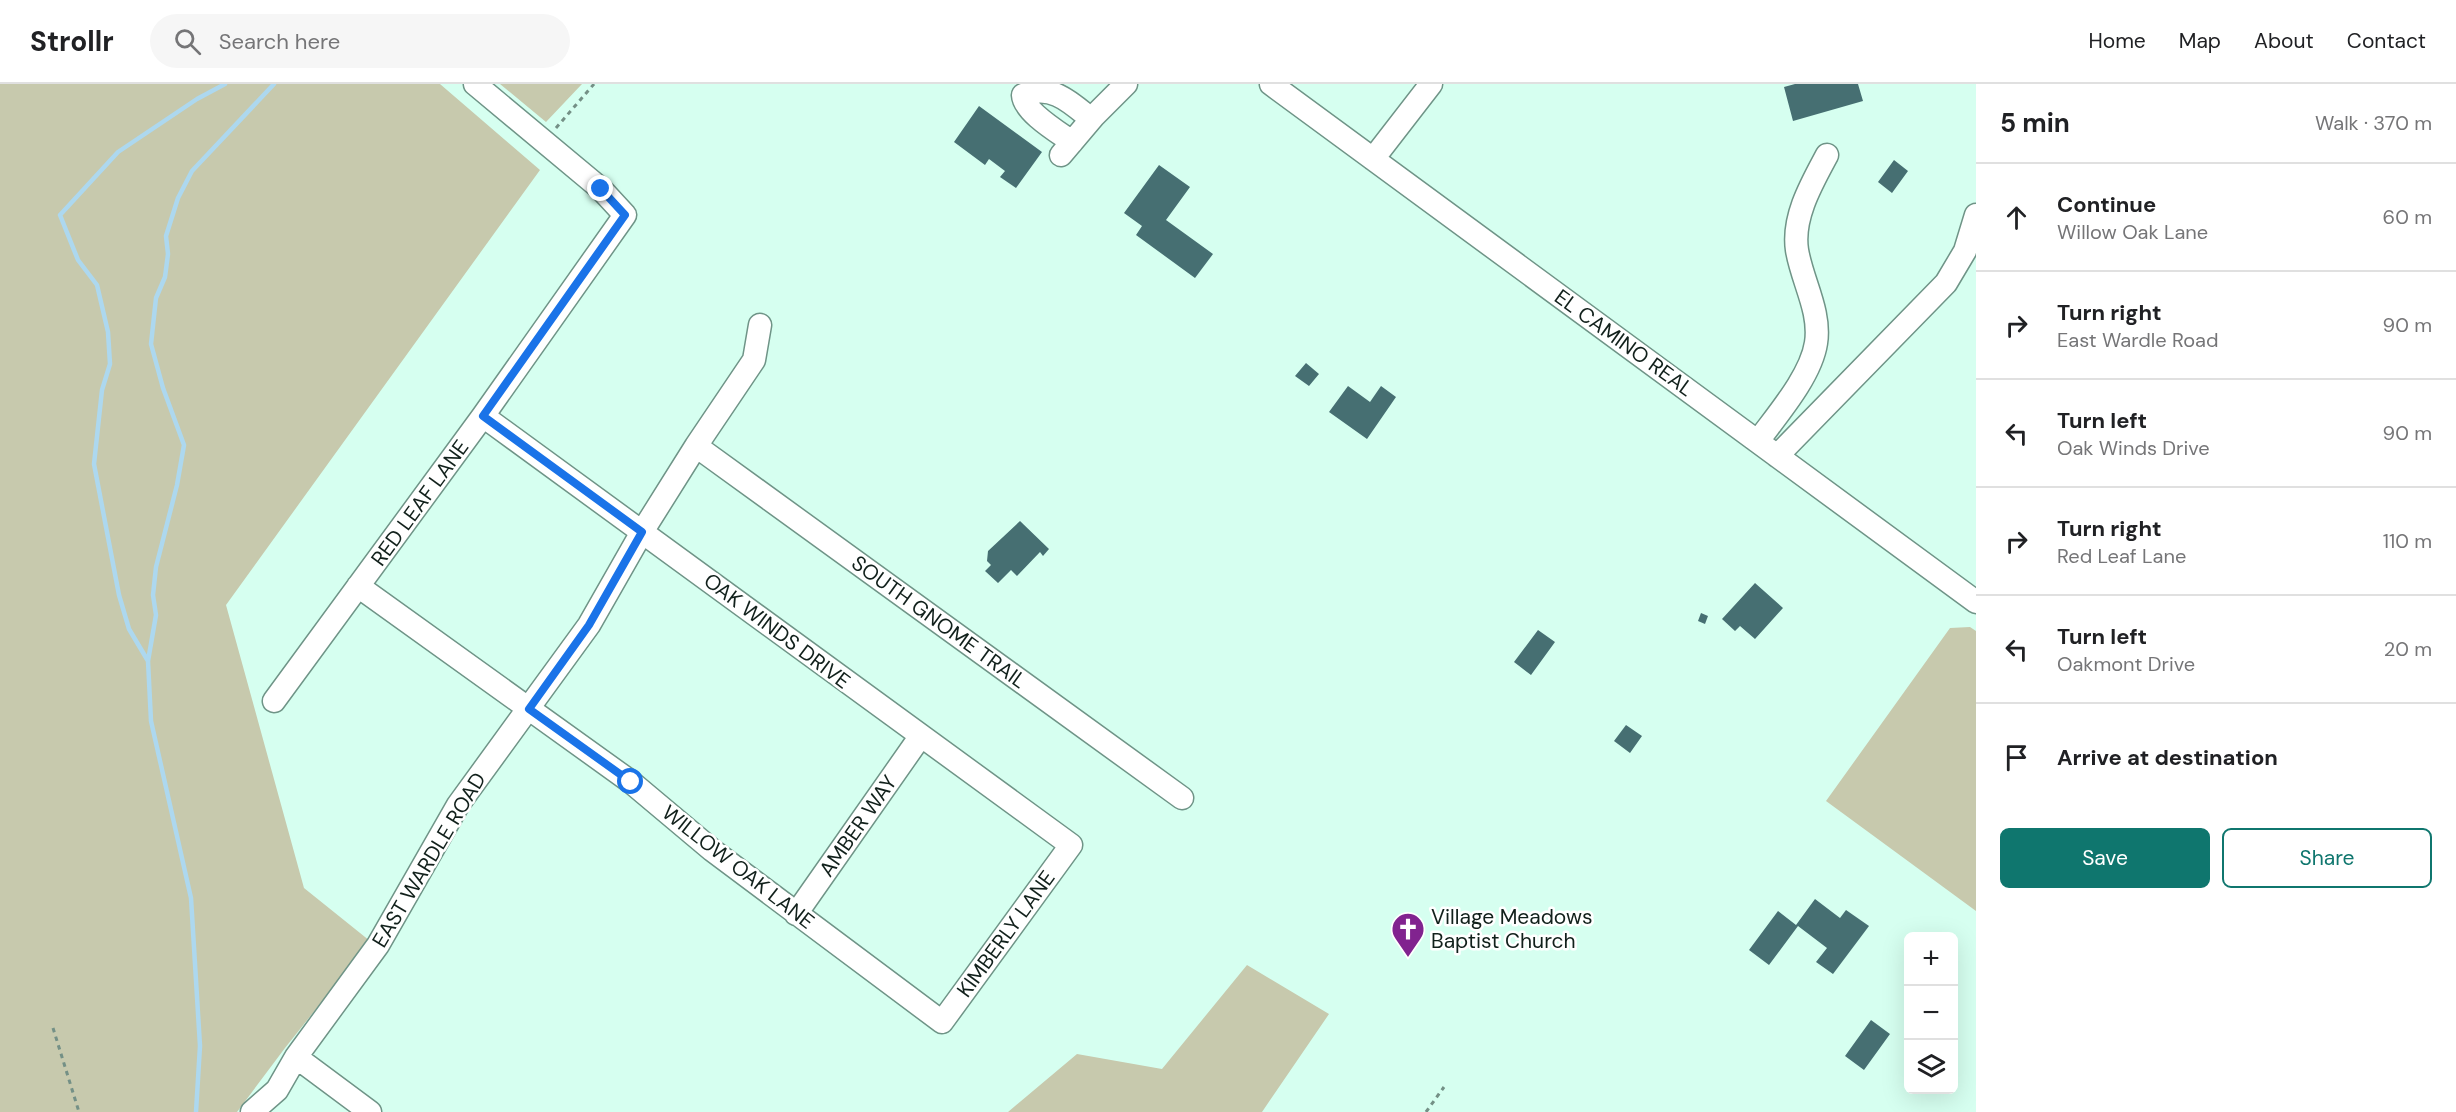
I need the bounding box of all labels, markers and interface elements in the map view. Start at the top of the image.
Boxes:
search box [150,14,570,68]
text: Strollr [30,23,114,60]
icon: search [171,25,204,58]
text: Search here [219,27,340,56]
text: Home [2088,27,2146,55]
text: Map [2179,27,2221,55]
text: About [2254,27,2314,55]
text: Contact [2347,27,2426,55]
text: 5 min [2000,106,2070,140]
text: Walk · 370 m [2315,110,2432,136]
route end [587,175,613,201]
text: Continue [2057,190,2156,219]
icon: ahead [2000,201,2033,234]
text: 60 m [2383,204,2432,230]
text: Willow Oak Lane [2057,219,2208,245]
street label: EL CAMINO REAL [1549,283,1699,403]
text: Turn right [2057,298,2162,327]
icon: right [2000,309,2033,342]
text: 90 m [2383,312,2432,338]
text: East Wardle Road [2057,327,2218,353]
text: Turn left [2057,406,2147,435]
icon: left [2000,417,2033,450]
text: 90 m [2383,420,2432,446]
street label: RED LEAF LANE [365,434,475,572]
text: Oak Winds Drive [2057,435,2210,461]
text: Turn right [2057,514,2162,543]
icon: right [2000,525,2033,558]
text: 110 m [2383,528,2432,554]
text: Red Leaf Lane [2057,543,2186,569]
street label: SOUTH GNOME TRAIL [846,549,1032,695]
street label: OAK WINDS DRIVE [698,567,856,695]
text: Turn left [2057,622,2147,651]
icon: left [2000,633,2033,666]
text: 20 m [2384,636,2432,662]
text: Oakmont Drive [2057,651,2195,677]
icon: arrive [2000,741,2033,774]
text: Arrive at destination [2057,743,2278,772]
street label: EAST WARDLE ROAD [366,767,492,953]
route start [617,768,643,794]
street label: AMBER WAY [813,770,903,882]
street label: WILLOW OAK LANE [656,799,820,935]
button: Save [2000,828,2210,888]
button: Share [2222,828,2432,888]
street label: KIMBERLY LANE [951,865,1061,1003]
place label: Village Meadows Baptist Church [1431,903,1593,955]
church icon: Village Meadows Baptist Church [1390,911,1426,958]
map controls [1904,932,1958,1094]
button: + [1904,932,1958,986]
button: − [1904,986,1958,1040]
button: layers [1904,1040,1958,1094]

